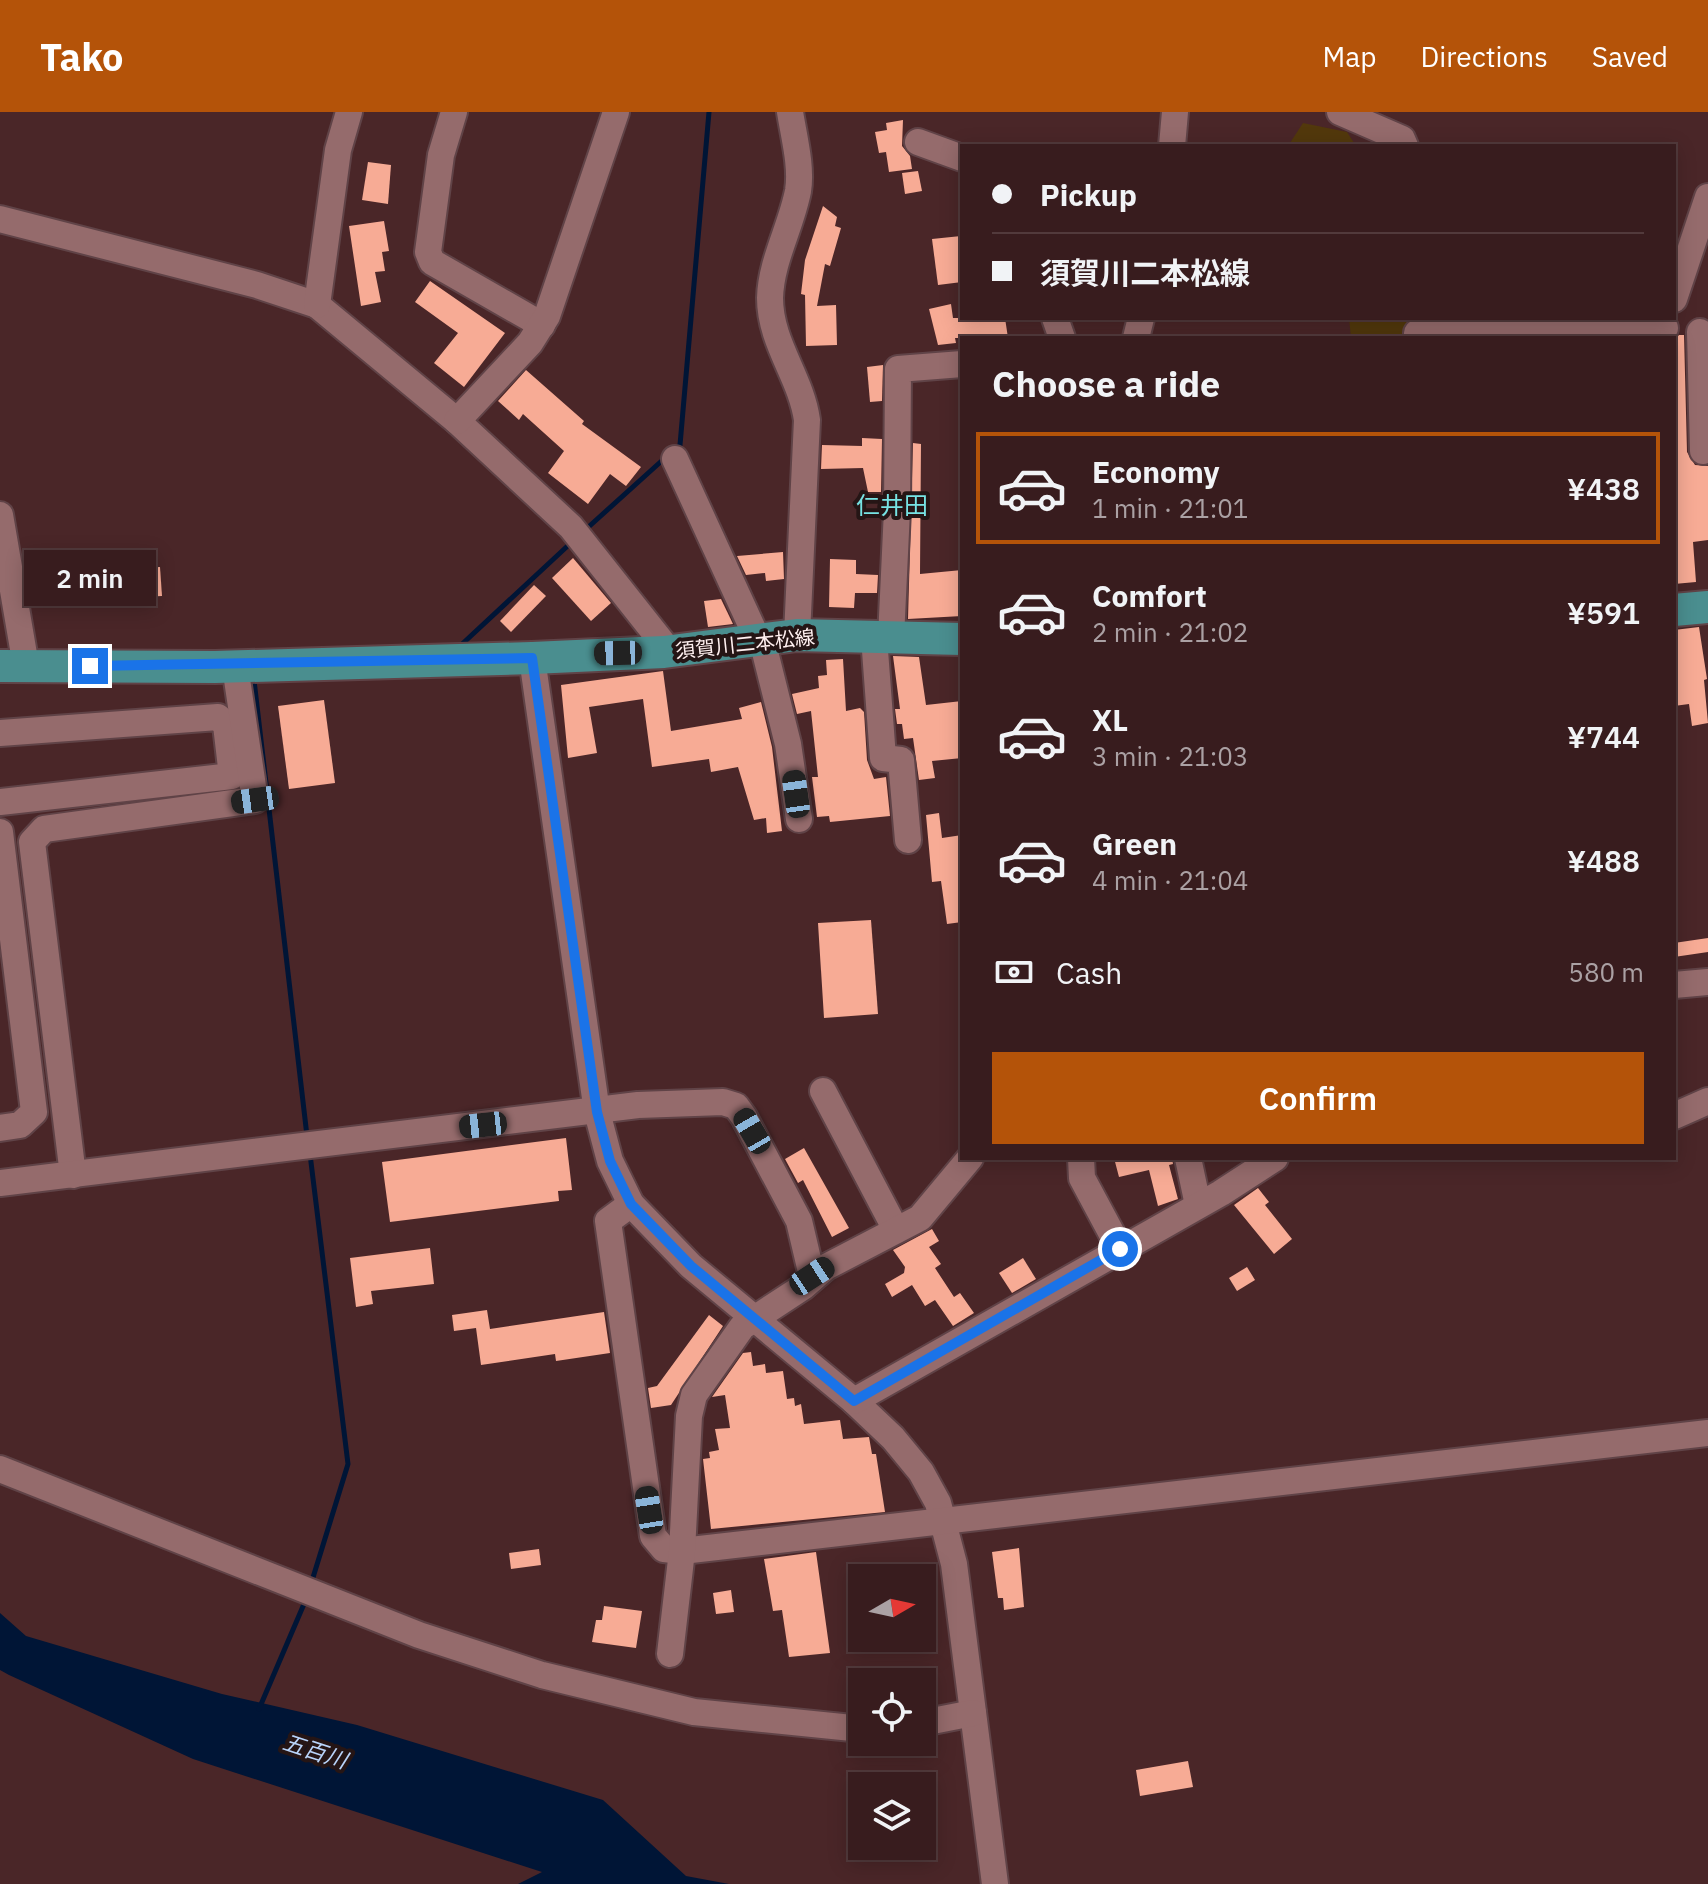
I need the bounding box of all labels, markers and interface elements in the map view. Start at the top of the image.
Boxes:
text: Tako [40,32,124,81]
text: Map [1322,38,1376,75]
text: Directions [1420,38,1548,75]
text: Saved [1592,38,1668,75]
text: Pickup [1040,175,1137,214]
text: 須賀川二本松線 [1040,253,1250,292]
text: Choose a ride [992,360,1220,407]
icon: car [996,452,1068,524]
text: Economy [1092,452,1220,491]
text: ¥438 [1567,469,1640,508]
district label: 仁井田 [856,489,928,521]
text: 1 min · 21:01 [1092,491,1248,525]
callout: 2 min [24,550,156,606]
text: 2 min [56,561,124,595]
icon: car [996,576,1068,648]
text: Comfort [1092,576,1207,615]
text: ¥591 [1567,593,1640,632]
text: 2 min · 21:02 [1092,615,1248,649]
street label: 須賀川二本松線 [674,623,816,664]
car [594,641,642,665]
route end [72,648,108,684]
icon: car [996,700,1068,772]
text: XL [1092,700,1128,739]
text: ¥744 [1567,717,1640,756]
text: 3 min · 21:03 [1092,739,1248,773]
car [781,769,811,819]
car [230,785,280,815]
icon: car [996,824,1068,896]
text: Green [1092,824,1177,863]
text: ¥488 [1567,841,1640,880]
text: 4 min · 21:04 [1092,863,1248,897]
icon: cash [992,950,1036,994]
text: Cash [1056,953,1122,992]
text: 580 m [1568,955,1644,989]
button: Confirm [992,1052,1644,1144]
car [730,1104,774,1158]
car [458,1111,508,1139]
route start [1102,1231,1138,1267]
car [785,1253,839,1299]
car [633,1484,665,1536]
north arrow [848,1564,936,1652]
map controls [848,1564,936,1860]
button: locate [848,1668,936,1756]
water label: 五百川 [279,1727,353,1775]
button: layers [848,1772,936,1860]

